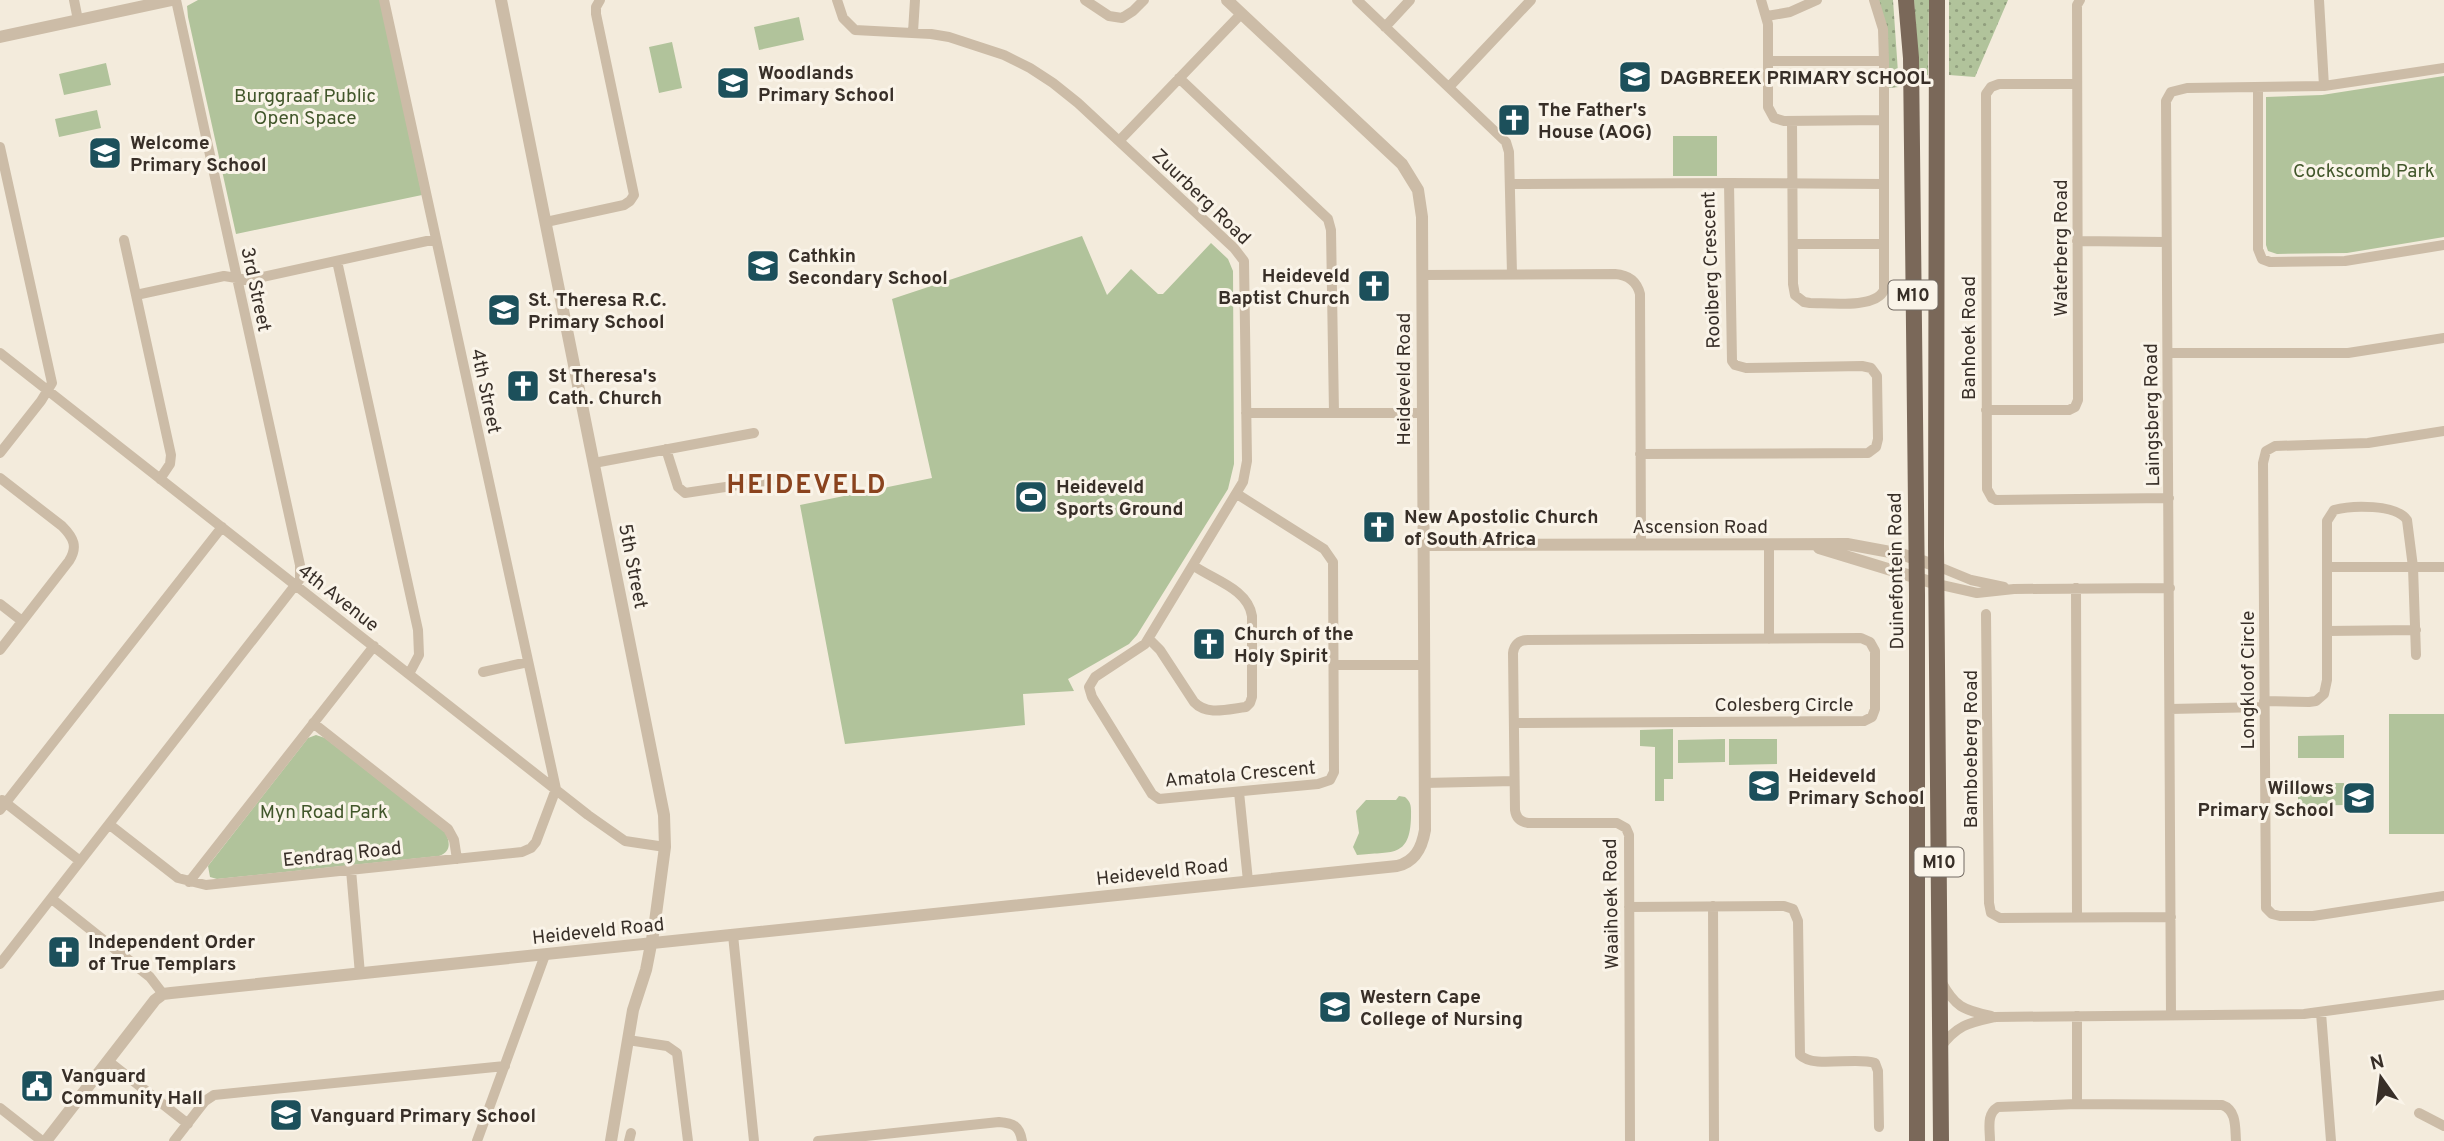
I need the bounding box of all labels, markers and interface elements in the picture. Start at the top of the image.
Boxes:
school or university icon: DAGBREEK PRIMARY SCHOOL [1616,58,1654,96]
place label: Woodlands Primary School [758,62,894,108]
school or university icon: Woodlands Primary School [714,64,752,102]
place label: DAGBREEK PRIMARY SCHOOL [1660,67,1931,91]
park label: Burggraaf Public Open Space [234,85,376,131]
place label: The Father's House (AOG) [1538,99,1652,145]
church icon: The Father's House (AOG) [1495,101,1533,139]
place label: Welcome Primary School [130,132,266,178]
school or university icon: Welcome Primary School [86,134,124,172]
street label: Zuurberg Road [1146,144,1255,251]
park label: Cockscomb Park [2293,160,2435,184]
street label: Waterberg Road [2050,179,2074,317]
street label: Rooiberg Crescent [1697,191,1727,349]
street label: 3rd Street [234,245,276,334]
place label: Cathkin Secondary School [788,245,948,291]
school or university icon: Cathkin Secondary School [744,247,782,285]
place label: Heideveld Baptist Church [1218,265,1350,311]
church icon: Heideveld Baptist Church [1355,267,1393,305]
street label: Banhoek Road [1958,276,1982,400]
road number: M10 [1888,281,1938,310]
place label: St. Theresa R.C. Primary School [528,289,666,335]
school or university icon: St. Theresa R.C. Primary School [485,291,523,329]
street label: Heideveld Road [1393,313,1417,445]
street label: Laingsberg Road [2140,343,2166,487]
street label: 4th Street [464,347,506,436]
place label: St Theresa's Cath. Church [548,365,662,411]
church icon: St Theresa's Cath. Church [504,367,542,405]
district label: HEIDEVELD [726,470,888,503]
place label: Heideveld Sports Ground [1056,476,1183,522]
sports icon: Heideveld Sports Ground [1012,478,1050,516]
street label: Duinefontein Road [1884,492,1910,650]
place label: New Apostolic Church of South Africa [1404,506,1598,552]
church icon: New Apostolic Church of South Africa [1360,508,1398,546]
street label: Ascension Road [1632,516,1768,540]
street label: 5th Street [612,522,652,611]
street label: 4th Avenue [292,559,383,638]
street label: Longkloof Circle [2237,611,2261,749]
place label: Church of the Holy Spirit [1234,623,1354,669]
church icon: Church of the Holy Spirit [1190,625,1228,663]
street label: Bamboeberg Road [1960,670,1984,828]
street label: Colesberg Circle [1714,694,1854,718]
street label: Amatola Crescent [1164,756,1317,794]
place label: Heideveld Primary School [1788,765,1924,811]
school or university icon: Heideveld Primary School [1745,767,1783,805]
place label: Willows Primary School [2198,777,2334,823]
school or university icon: Willows Primary School [2340,779,2378,817]
park label: Myn Road Park [260,801,388,825]
street label: Eendrag Road [282,837,403,873]
street label: Waaihoek Road [1599,838,1625,970]
road number: M10 [1914,848,1964,876]
street label: Heideveld Road [1095,854,1230,892]
street label: Heideveld Road [531,913,666,951]
place label: Independent Order of True Templars [88,931,255,977]
church icon: Independent Order of True Templars [45,933,83,971]
place label: Western Cape College of Nursing [1360,986,1523,1032]
school or university icon: Western Cape College of Nursing [1316,988,1354,1026]
north arrow [2346,1043,2416,1113]
text: N [2368,1050,2387,1077]
place label: Vanguard Community Hall [61,1065,203,1111]
public building icon: Vanguard Community Hall [18,1067,56,1105]
school or university icon: Vanguard Primary School [267,1096,305,1134]
place label: Vanguard Primary School [310,1105,536,1129]

